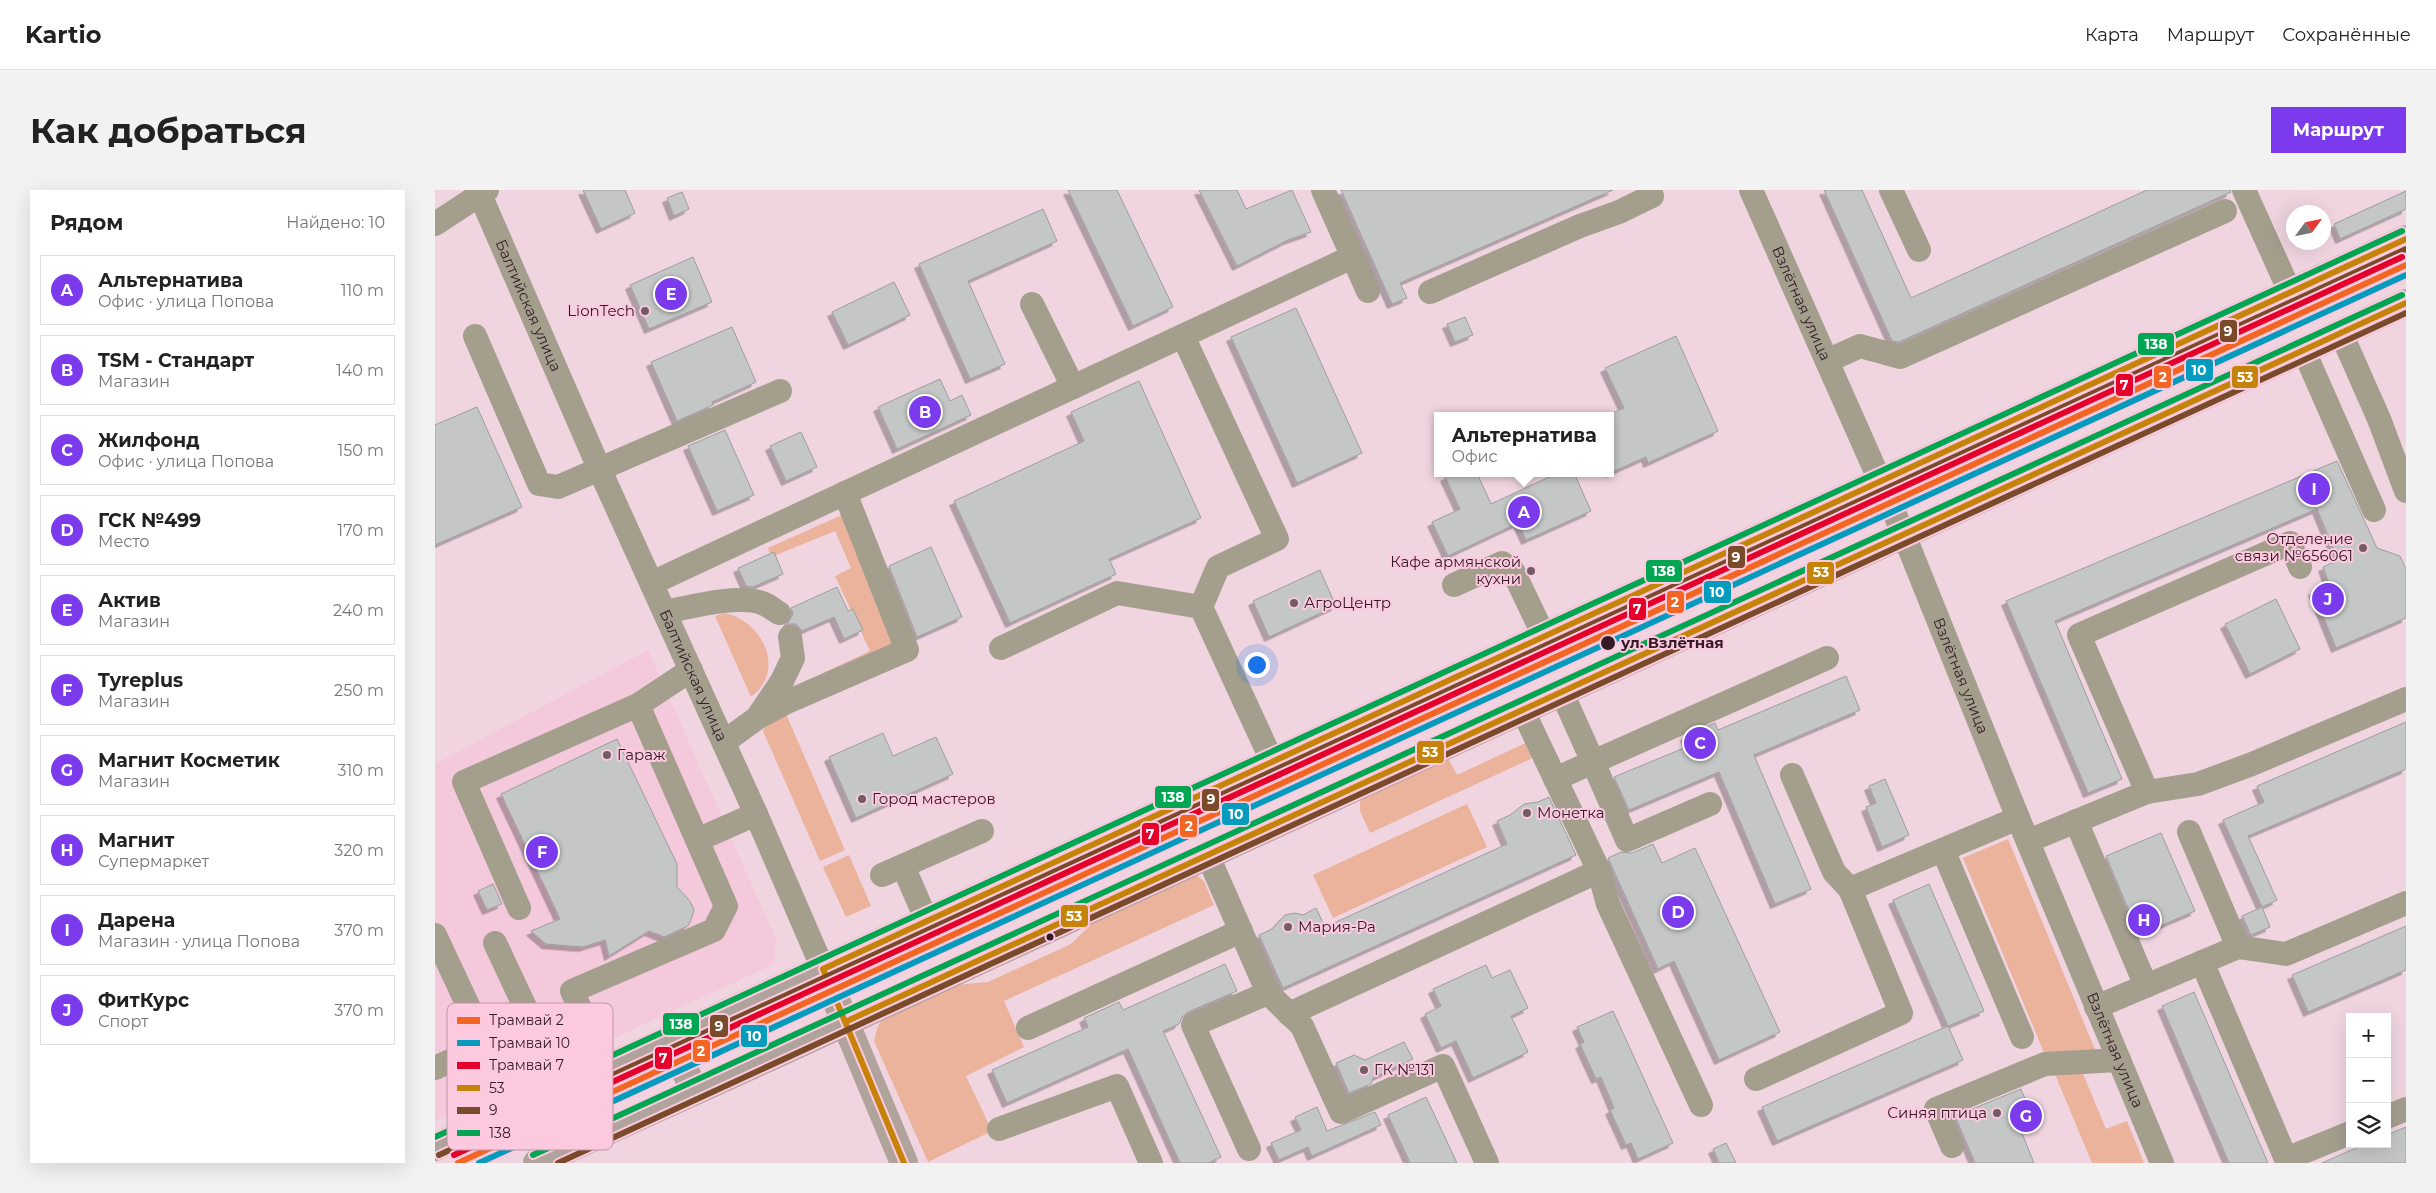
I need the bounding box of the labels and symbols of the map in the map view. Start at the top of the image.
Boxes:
north arrow [2286,205,2331,250]
street label: Балтийская улица [492,236,566,374]
street label: Взлётная улица [1768,243,1835,363]
pin: E [655,275,687,313]
place label: LionTech [567,301,635,320]
marker: LionTech [639,305,651,317]
line badge: 9 [2219,319,2238,343]
text: 9 [2224,322,2233,340]
line badge: 138 [2137,332,2175,356]
text: 138 [2144,335,2168,353]
line badge: 10 [2185,358,2214,382]
text: 10 [2192,361,2207,379]
line badge: 2 [2153,365,2172,389]
line badge: 53 [2231,365,2259,389]
text: 2 [2159,368,2167,386]
text: 53 [2237,368,2253,386]
line badge: 7 [2115,373,2134,397]
text: 7 [2120,376,2129,394]
pin: B [909,393,941,431]
pin: I [2298,470,2330,508]
pin: A [1508,493,1540,531]
place label: Отделение связи №656061 [2235,529,2353,565]
marker: Отделение связи №656061 [2357,542,2369,554]
line badge: 9 [1727,545,1746,569]
text: 9 [1732,548,1741,566]
place label: Кафе армянской кухни [1390,552,1521,588]
line badge: 138 [1645,559,1683,583]
line badge: 53 [1806,561,1835,585]
text: 138 [1652,562,1676,580]
text: 53 [1813,563,1829,581]
marker: Кафе армянской кухни [1525,565,1537,577]
line badge: 10 [1703,580,1732,604]
pin: J [2312,580,2344,618]
text: 10 [1710,583,1725,601]
line badge: 2 [1666,590,1685,614]
place label: АгроЦентр [1304,593,1391,612]
text: 2 [1671,593,1679,611]
marker: АгроЦентр [1288,597,1300,609]
line badge: 7 [1628,597,1647,621]
text: 7 [1633,600,1642,618]
street label: Балтийская улица [655,606,732,744]
street label: Взлётная улица [1929,615,1993,736]
place label: ул. Взлётная [1620,633,1724,652]
marker: ул. Взлётная [1599,634,1617,652]
your location [1244,652,1270,678]
pin: C [1684,724,1716,762]
line badge: 53 [1416,740,1445,764]
text: 53 [1422,743,1438,761]
place label: Гараж [617,745,666,764]
marker: Гараж [601,749,613,761]
line badge: 138 [1154,785,1192,809]
text: 138 [1161,788,1185,806]
line badge: 9 [1201,788,1220,812]
place label: Город мастеров [872,789,996,808]
text: 9 [1207,790,1216,808]
marker: Город мастеров [856,793,868,805]
line badge: 10 [1221,802,1250,826]
place label: Монетка [1537,803,1604,822]
text: 10 [1229,805,1244,823]
marker: Монетка [1521,807,1533,819]
line badge: 2 [1179,814,1198,838]
text: 2 [1185,817,1193,835]
line badge: 7 [1141,822,1160,846]
text: 7 [1146,825,1155,843]
pin: F [526,833,558,871]
pin: D [1662,893,1694,931]
pin: H [2128,901,2160,939]
line badge: 53 [1060,904,1089,928]
text: 53 [1066,907,1082,925]
place label: Мария-Ра [1298,917,1376,936]
marker: Мария-Ра [1282,921,1294,933]
unlabelled marker [1045,932,1055,942]
street label: Взлётная улица [2083,989,2148,1111]
legend [447,1003,613,1150]
text: Трамвай 2 [489,1011,564,1029]
line badge: 138 [662,1012,700,1036]
line badge: 9 [709,1014,729,1038]
text: 138 [669,1015,693,1033]
text: 9 [715,1017,724,1035]
line badge: 10 [740,1024,768,1048]
text: 10 [747,1027,762,1045]
text: Трамвай 10 [489,1034,570,1052]
line badge: 2 [692,1039,711,1063]
text: 2 [697,1042,705,1060]
line badge: 7 [654,1046,673,1070]
text: 7 [659,1049,668,1067]
text: Трамвай 7 [489,1056,564,1074]
place label: ГК №131 [1374,1060,1435,1079]
marker: ГК №131 [1358,1064,1370,1076]
text: 53 [489,1079,505,1097]
pin: G [2010,1097,2042,1135]
text: 9 [489,1101,498,1119]
place label: Синяя птица [1887,1103,1987,1122]
marker: Синяя птица [1991,1107,2003,1119]
text: 138 [489,1124,511,1142]

